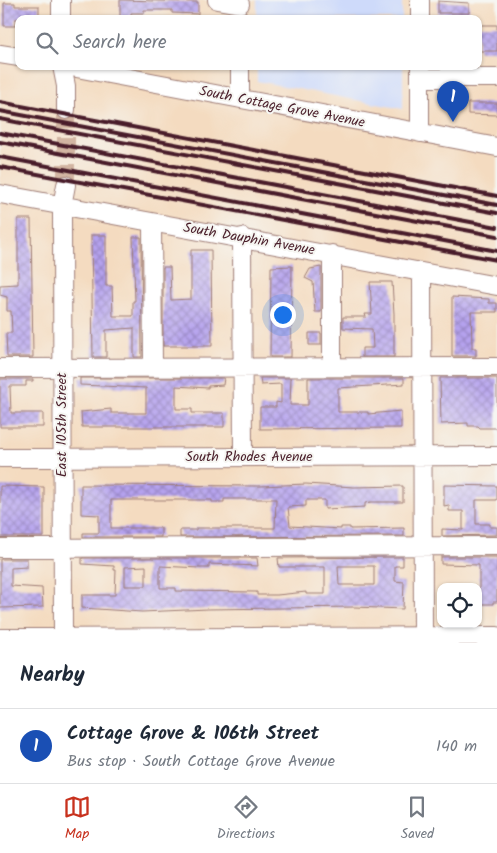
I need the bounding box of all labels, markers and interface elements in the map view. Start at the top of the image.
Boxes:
search box [15,15,482,70]
text: Search here [73,28,167,58]
icon: search [33,29,61,57]
street label: South Cottage Grove Avenue [197,80,367,134]
pin: 1 [437,81,469,122]
street label: South Dauphin Avenue [182,217,317,262]
your location [270,302,296,328]
street label: East 105th Street [51,372,73,477]
street label: South Rhodes Avenue [185,446,313,468]
map controls [437,583,482,628]
button: locate [437,583,482,628]
text: Nearby [20,659,85,692]
text: Cottage Grove & 106th Street [67,719,319,749]
text: 1 [34,734,38,759]
text: 140 m [436,734,477,759]
text: Bus stop · South Cottage Grove Avenue [67,749,335,774]
tab: Map [63,793,91,845]
tab: Directions [217,793,275,845]
tab: Saved [401,793,434,845]

